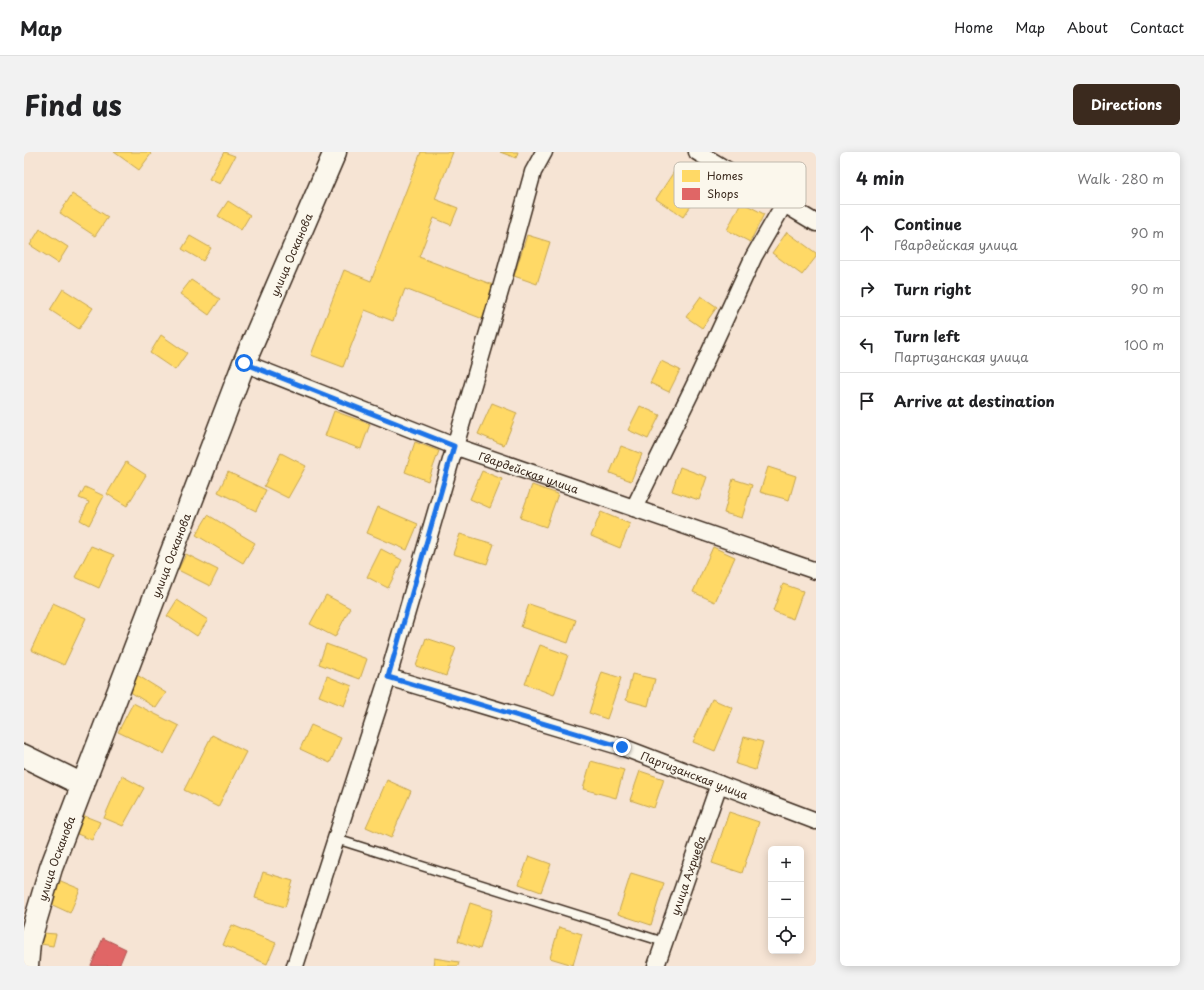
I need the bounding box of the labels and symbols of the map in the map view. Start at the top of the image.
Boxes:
legend [674,162,806,208]
text: Homes [707,167,743,184]
text: Shops [707,185,738,202]
street label: улица Осканова [265,210,316,299]
route start [235,354,253,372]
street label: Гвардейская улица [477,447,581,497]
street label: улица Осканова [147,510,194,600]
route end [613,738,631,756]
street label: Партизанская улица [638,746,751,803]
street label: улица Осканова [33,813,79,903]
street label: улица Ахриева [666,833,709,917]

